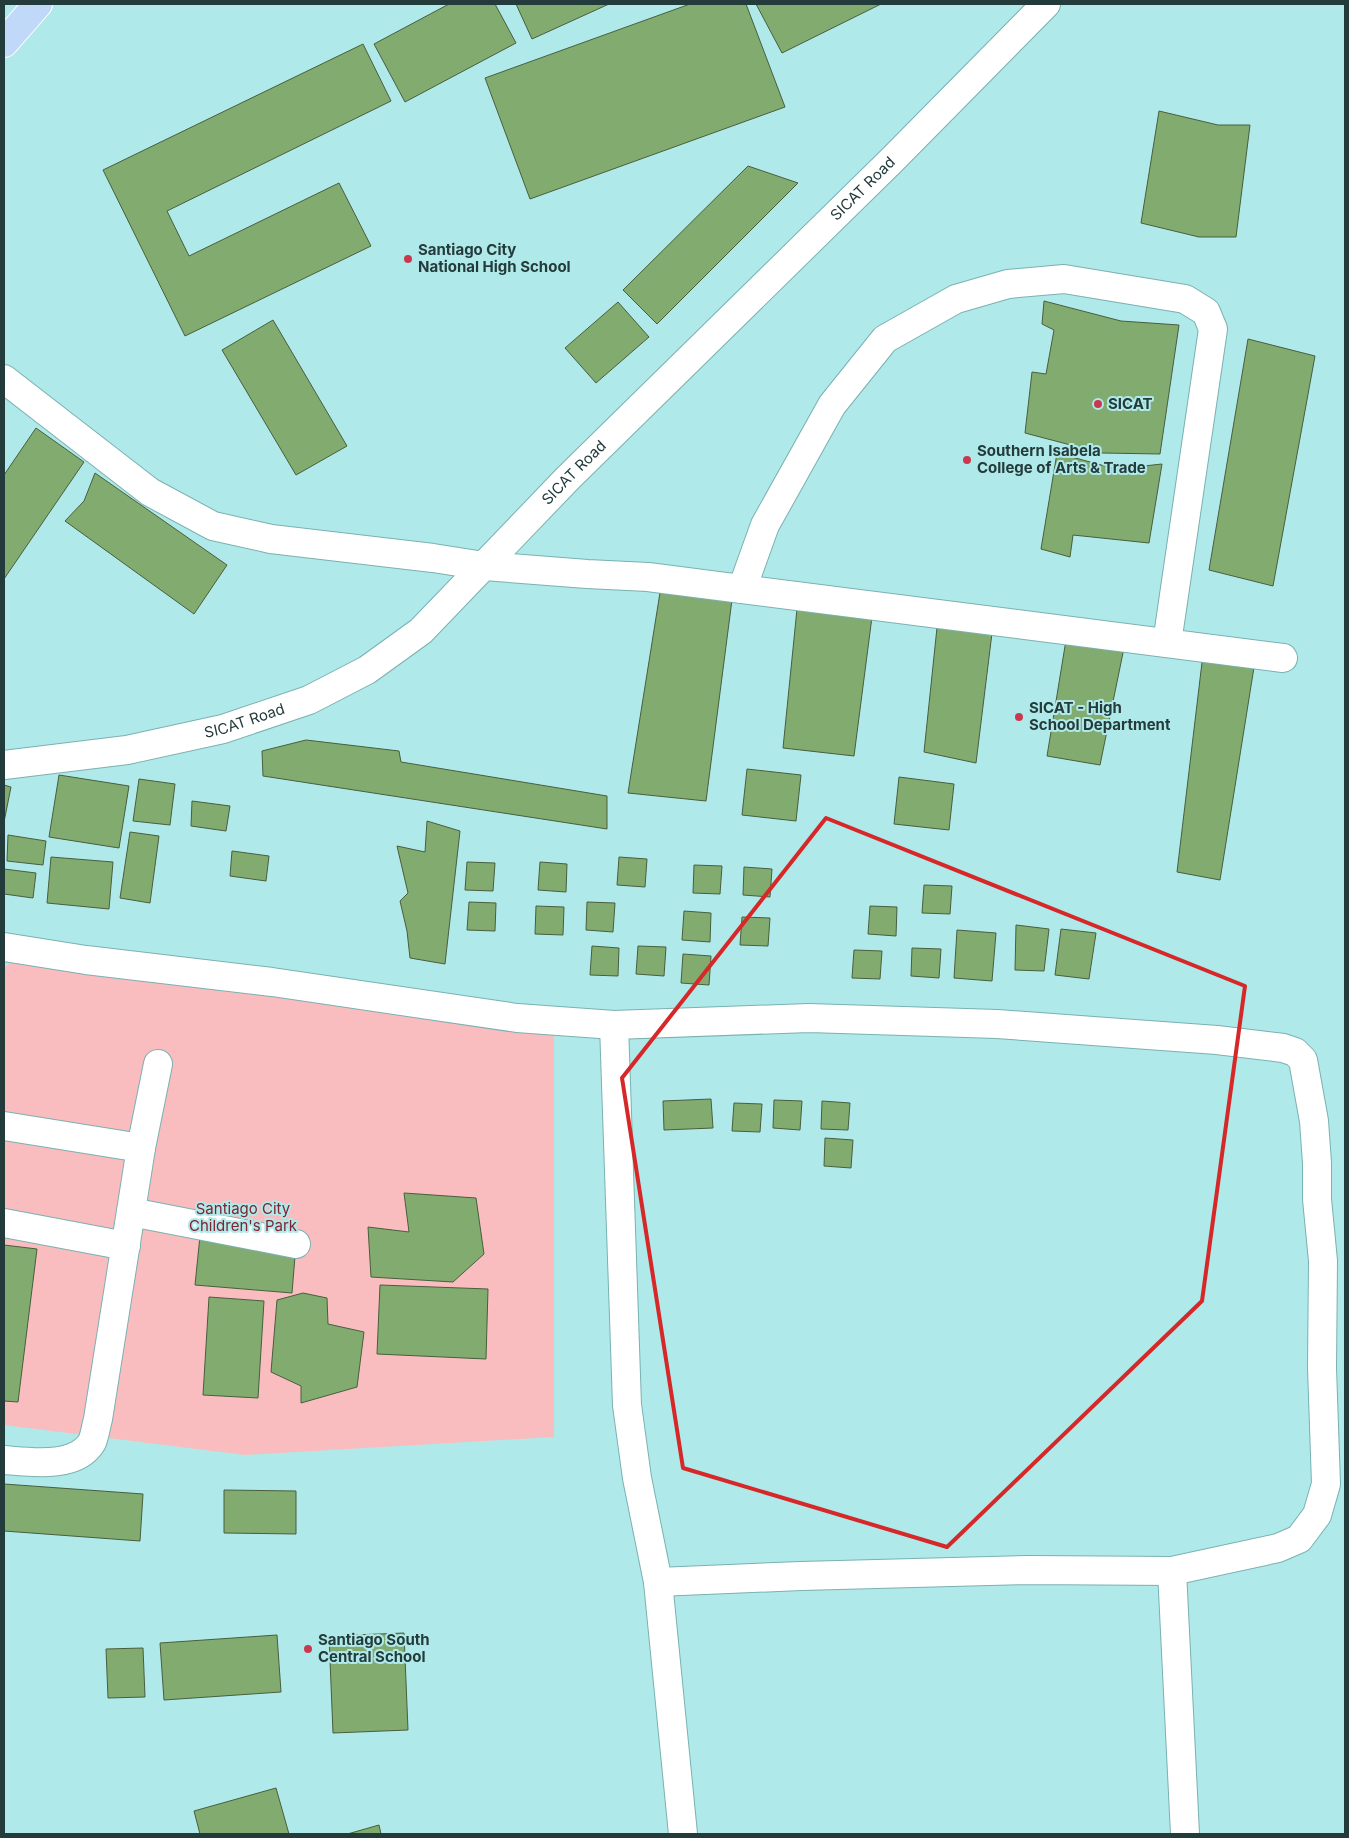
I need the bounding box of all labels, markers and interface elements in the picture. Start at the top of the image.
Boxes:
street label: SICAT Road [826,152,899,224]
place label: Santiago City National High School [418,240,571,276]
marker: Santiago City National High School [402,253,414,265]
place label: SICAT [1108,394,1153,413]
marker: SICAT [1092,398,1104,410]
street label: SICAT Road [537,436,610,509]
place label: Southern Isabela College of Arts & Trade [977,441,1146,477]
marker: Southern Isabela College of Arts & Trade [961,454,973,466]
place label: SICAT - High School Department [1029,698,1171,734]
street label: SICAT Road [202,699,287,742]
marker: SICAT - High School Department [1013,711,1025,723]
park label: Santiago City Children's Park [189,1199,298,1235]
place label: Santiago South Central School [318,1630,430,1666]
marker: Santiago South Central School [302,1643,314,1655]

